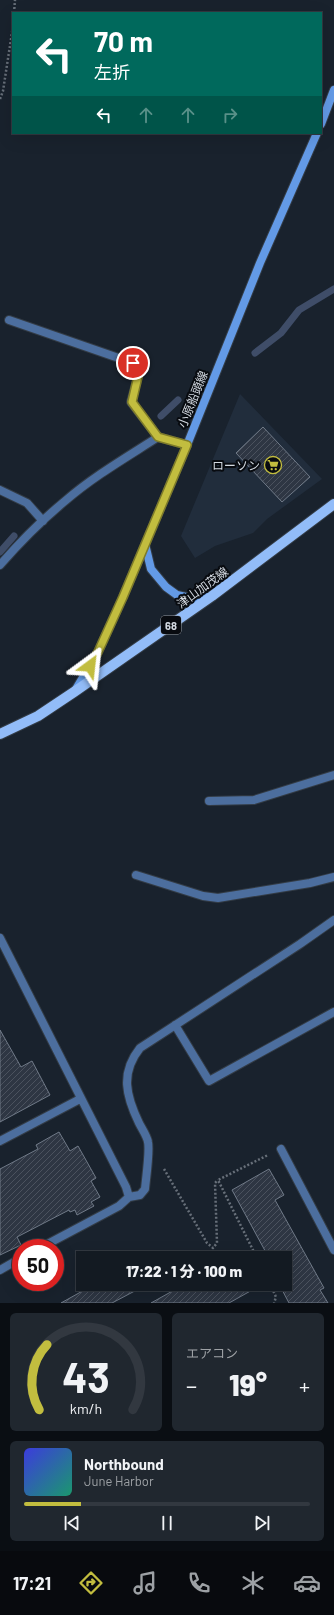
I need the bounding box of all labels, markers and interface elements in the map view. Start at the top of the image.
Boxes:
text: 70 m [94,24,153,58]
icon: left [28,28,80,80]
text: 左折 [94,61,130,83]
icon: left [93,104,115,126]
icon: ahead [135,104,157,126]
icon: ahead [177,104,199,126]
icon: right [219,104,241,126]
pin [116,346,150,380]
icon: arrive [122,352,144,374]
street label: 小原船頭線 [174,369,210,429]
supermarket icon: ローソン [263,455,283,475]
place label: ローソン [212,458,260,472]
street label: 津山加茂線 [174,564,230,610]
road number: 68 [161,616,181,634]
position arrow [69,645,111,687]
speed limit sign: 50 [12,1239,64,1291]
text: 17:22 · 1 分 · 100 m [126,1262,242,1280]
text: エアコン [186,1345,238,1361]
text: 43 [62,1351,110,1401]
text: 19° [229,1366,267,1402]
text: − [186,1372,197,1398]
text: + [299,1372,310,1398]
text: km/h [70,1400,102,1417]
text: Northbound [84,1455,164,1473]
text: June Harbor [84,1473,154,1489]
icon: previous [61,1512,83,1534]
icon: pause [156,1512,178,1534]
icon: next [251,1512,273,1534]
icon: directions [77,1569,105,1597]
icon: music [131,1569,159,1597]
icon: phone [185,1569,213,1597]
icon: climate [239,1569,267,1597]
icon: car [293,1569,321,1597]
text: 17:21 [13,1572,51,1594]

